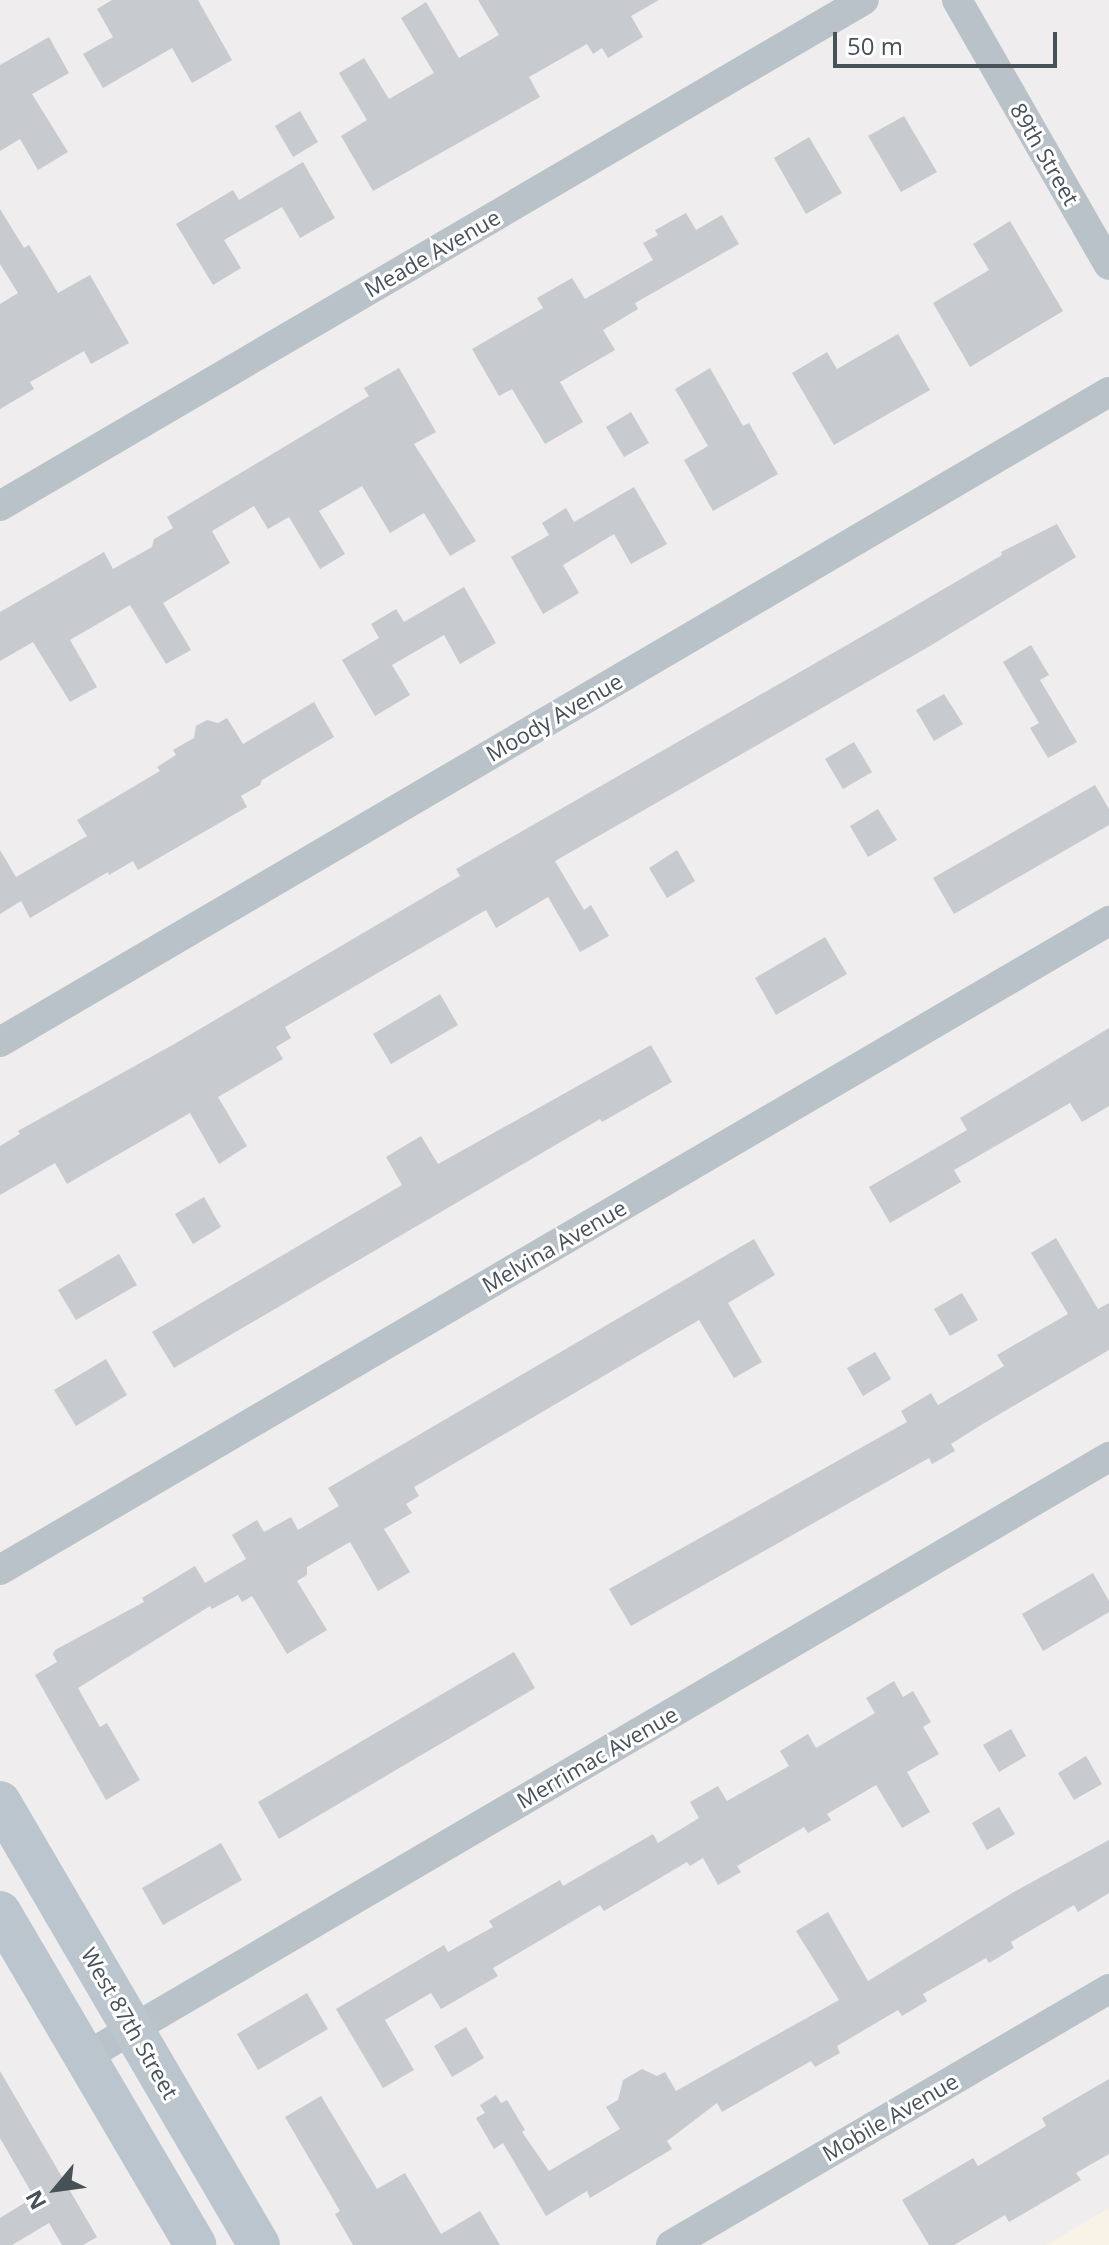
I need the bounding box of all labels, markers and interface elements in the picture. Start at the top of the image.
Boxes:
scale bar [837,16,1061,66]
text: 50 m [847,29,903,62]
street label: 89th Street [1005,98,1085,210]
street label: Meade Avenue [359,203,505,303]
street label: Moody Avenue [481,667,627,767]
street label: Melvina Avenue [477,1194,631,1298]
street label: Merrimac Avenue [512,1700,682,1814]
street label: West 87th Street [76,1943,184,2103]
street label: Mobile Avenue [817,2068,963,2166]
north arrow [16,2149,96,2229]
text: N [18,2186,52,2216]

